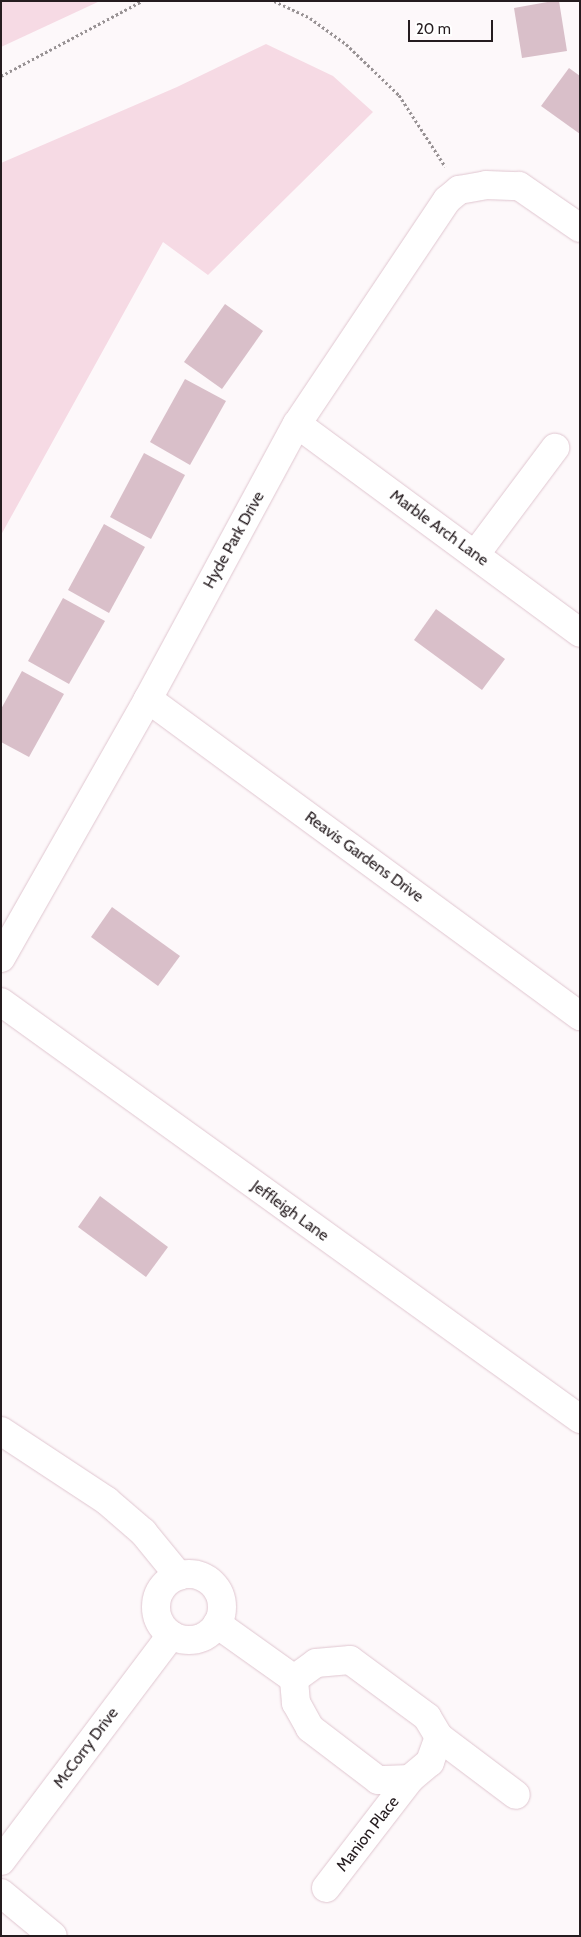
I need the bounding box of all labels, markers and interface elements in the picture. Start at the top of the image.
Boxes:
scale bar [411,10,496,42]
text: 20 m [416,20,451,38]
street label: Marble Arch Lane [386,486,492,570]
street label: Hyde Park Drive [199,488,269,592]
street label: Reavis Gardens Drive [301,808,427,906]
street label: Jeffleigh Lane [248,1176,332,1246]
street label: McCorry Drive [49,1704,123,1792]
street label: Manion Place [333,1793,403,1875]

